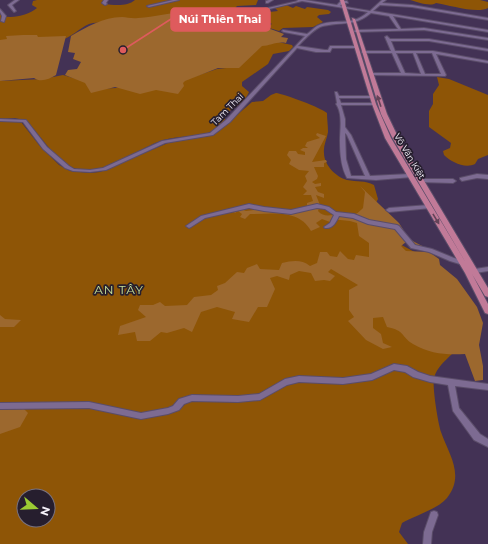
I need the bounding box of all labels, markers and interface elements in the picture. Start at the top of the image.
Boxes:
callout: Núi Thiên Thai [171,8,270,31]
text: Núi Thiên Thai [179,12,261,26]
street label: Tam Thai [209,91,245,127]
one-way arrow [376,95,382,107]
street label: Võ Văn Kiệt [392,131,428,181]
one-way arrow [433,213,440,225]
district label: AN TÂY [94,282,144,297]
north arrow [16,488,56,528]
text: N [37,505,54,518]

